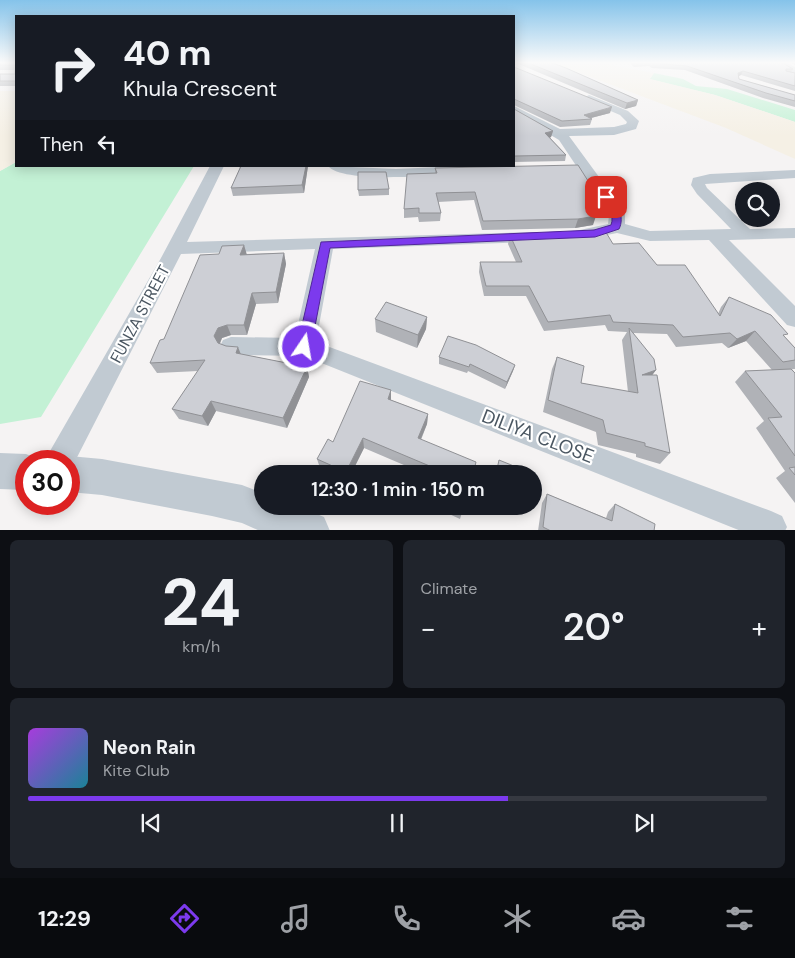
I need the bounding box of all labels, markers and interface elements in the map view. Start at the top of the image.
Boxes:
text: 40 m [123,30,212,76]
icon: right [40,35,105,100]
text: Khula Crescent [123,74,277,103]
icon: left [93,130,121,158]
text: Then [40,132,83,157]
pin [585,176,627,218]
map controls [735,182,780,227]
button: search [735,182,780,227]
icon: arrive [592,183,620,211]
street label: FUNZA STREET [105,261,175,367]
position arrow [277,320,329,372]
street label: DILIYA CLOSE [478,403,598,469]
speed limit sign: 30 [15,450,80,515]
text: 12:30 · 1 min · 150 m [311,477,485,502]
text: 24 [162,561,241,645]
text: Climate [421,578,477,599]
text: 20° [563,602,625,652]
text: − [421,610,436,647]
text: + [752,610,767,647]
text: km/h [182,636,220,657]
text: Neon Rain [103,735,196,760]
text: Kite Club [103,760,170,781]
icon: previous [137,809,165,837]
icon: pause [383,809,411,837]
icon: next [630,809,658,837]
icon: directions [167,901,202,936]
icon: music [278,901,313,936]
icon: phone [389,901,424,936]
icon: climate [500,901,535,936]
icon: car [611,901,646,936]
icon: filters [722,901,757,936]
text: 12:29 [38,904,91,933]

